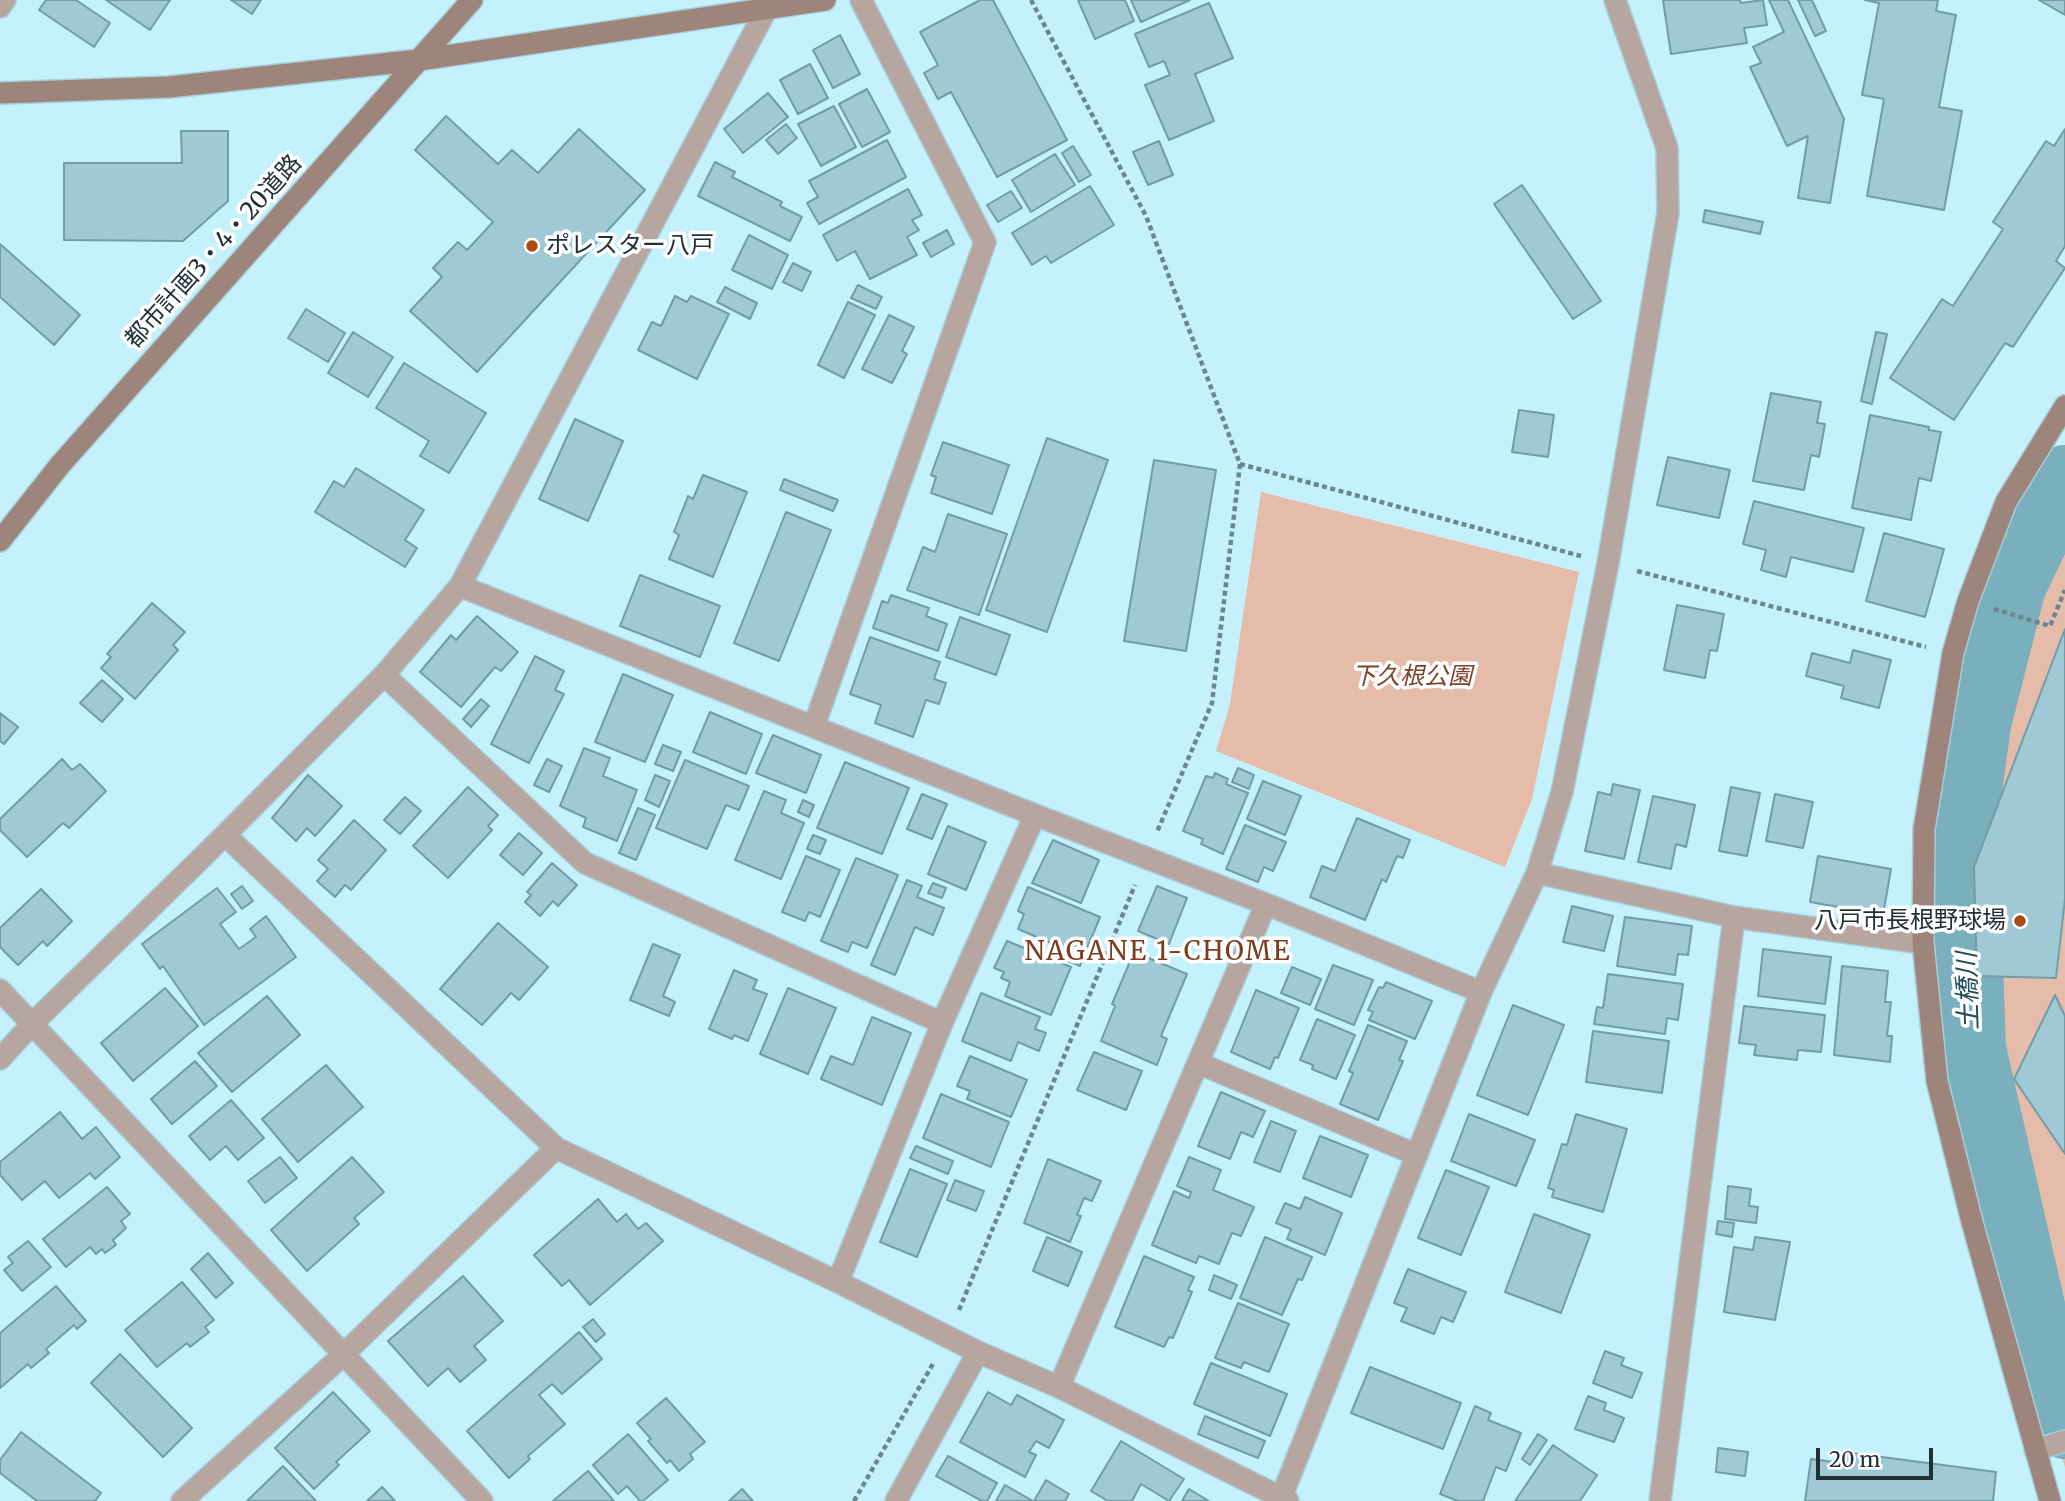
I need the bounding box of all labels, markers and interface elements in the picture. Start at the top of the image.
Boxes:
street label: 都市計画3・4・20道路 [120,150,308,354]
place label: ポレスター八戸 [546,232,714,260]
marker: ポレスター八戸 [524,238,540,254]
park label: 下久根公園 [1352,663,1472,691]
place label: 八戸市長根野球場 [1814,907,2006,935]
marker: 八戸市長根野球場 [2012,913,2028,929]
district label: NAGANE 1-CHOME [1026,937,1290,969]
water label: 土橋川 [1952,951,1986,1031]
scale bar [1820,1434,1937,1478]
text: 20 m [1829,1446,1880,1473]

